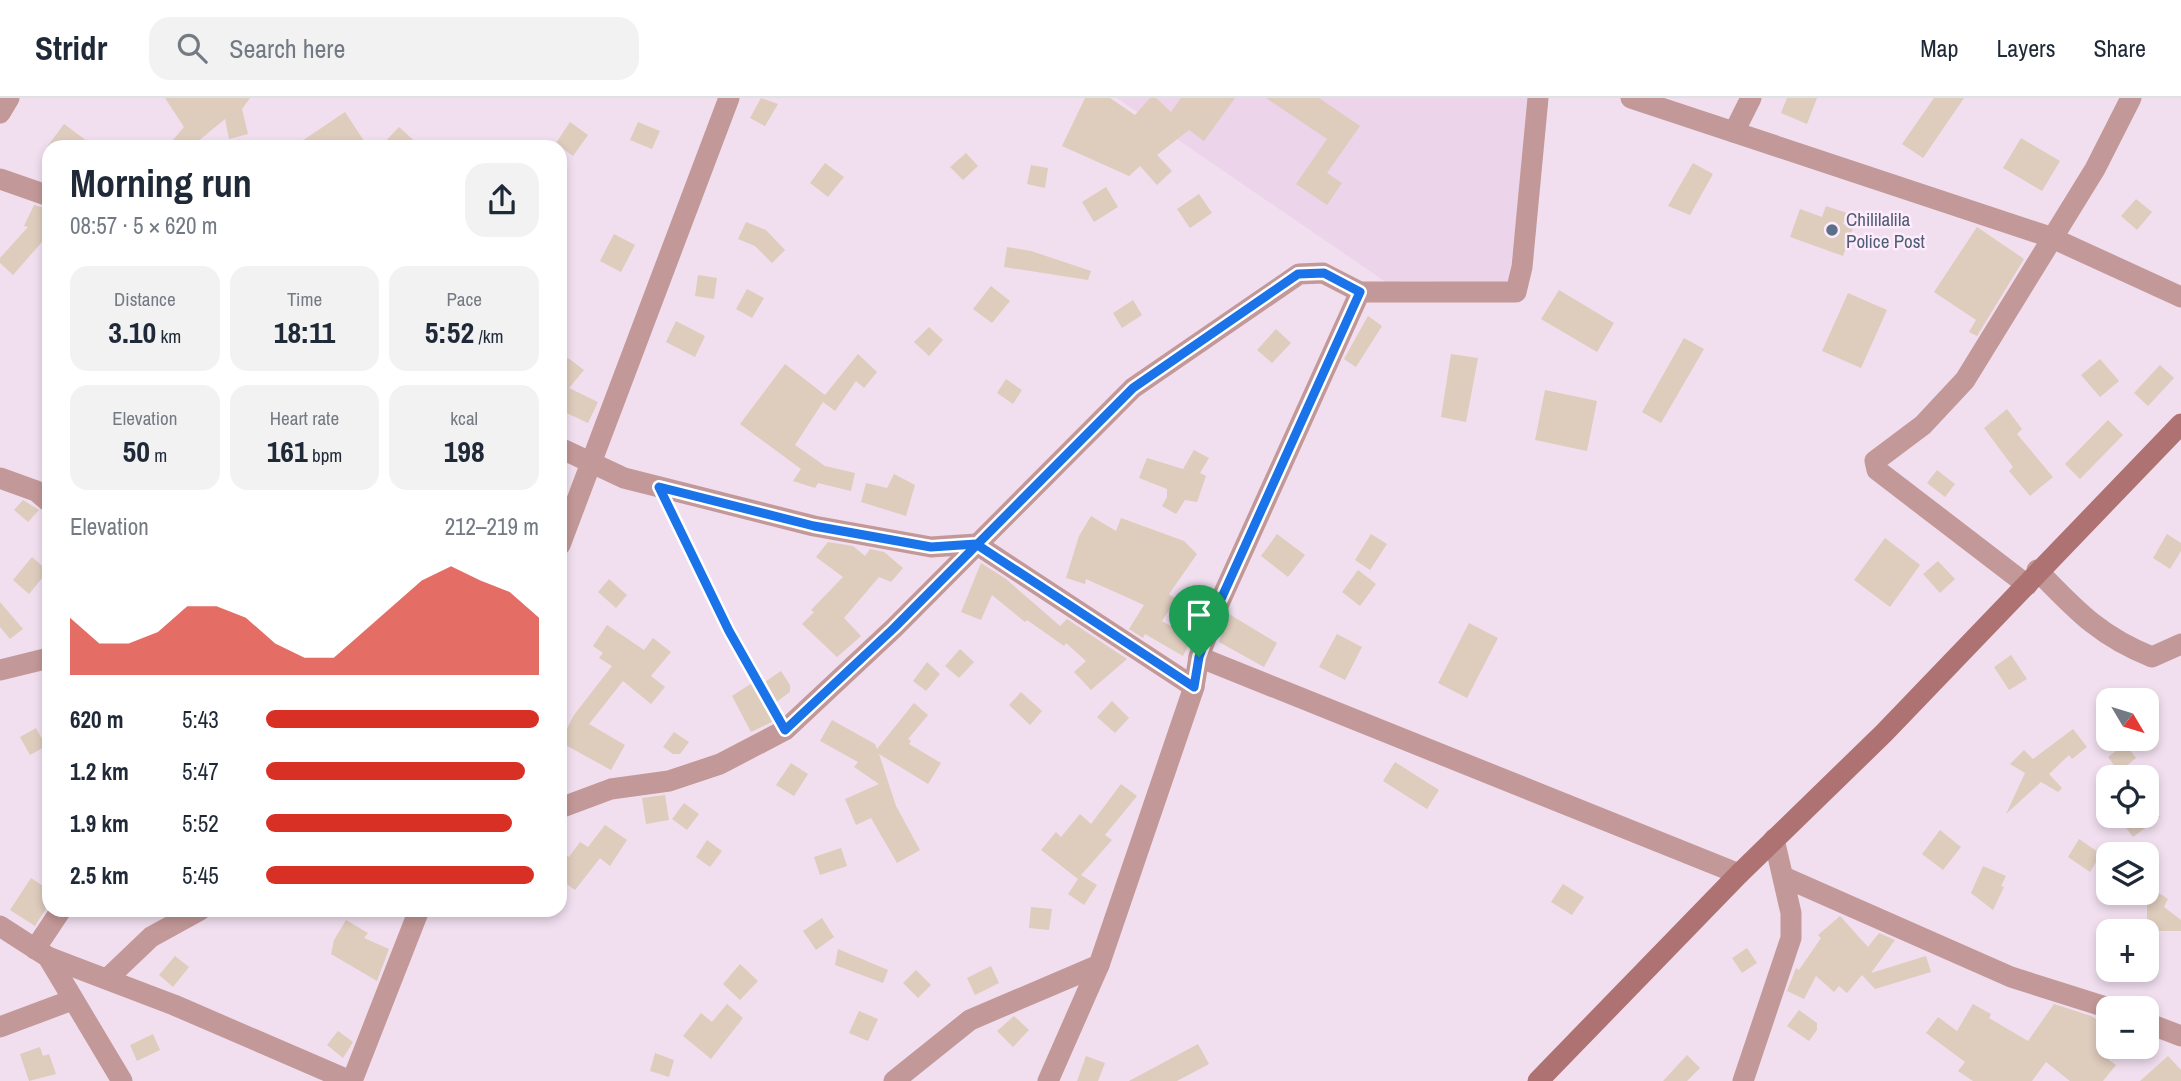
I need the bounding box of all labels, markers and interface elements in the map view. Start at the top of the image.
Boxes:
search box [149,17,639,80]
text: Stridr [35,26,107,70]
icon: search [173,29,211,67]
text: Search here [229,31,345,66]
text: Map [1920,32,1958,64]
text: Layers [1996,32,2055,64]
text: Share [2093,32,2146,64]
text: Morning run [70,158,252,209]
button: share [465,163,539,237]
place label: Chililalila Police Post [1846,206,1925,254]
text: 08:57 · 5 × 620 m [70,210,217,241]
marker: Chililalila Police Post [1824,222,1840,238]
text: Distance [114,286,176,312]
text: Time [287,286,322,312]
text: Pace [446,286,482,312]
text: 3.10 [108,312,156,352]
text: 18:11 [274,312,335,352]
text: 5:52 [425,312,474,352]
text: km [156,323,181,349]
text: /km [474,323,504,349]
text: Elevation [112,405,177,431]
text: Heart rate [270,405,339,431]
text: kcal [450,405,478,431]
text: 50 [122,431,150,471]
text: 161 [267,431,308,471]
text: 198 [444,431,485,471]
text: m [150,442,167,468]
text: bpm [308,442,342,468]
text: Elevation [70,511,149,542]
text: 212–219 m [445,511,539,542]
pin [1169,585,1229,657]
icon: arrive [1180,596,1218,634]
north arrow [2096,688,2160,751]
map controls [2096,688,2159,1059]
text: 620 m [70,704,123,735]
text: 5:43 [182,704,219,735]
text: 1.2 km [70,756,129,787]
text: 5:47 [182,756,219,787]
button: locate [2096,765,2159,828]
text: 1.9 km [70,808,129,839]
text: 5:52 [182,808,219,839]
button: layers [2096,842,2159,905]
text: 2.5 km [70,860,129,891]
text: 5:45 [182,860,219,891]
button: + [2096,919,2159,982]
button: − [2096,996,2159,1059]

